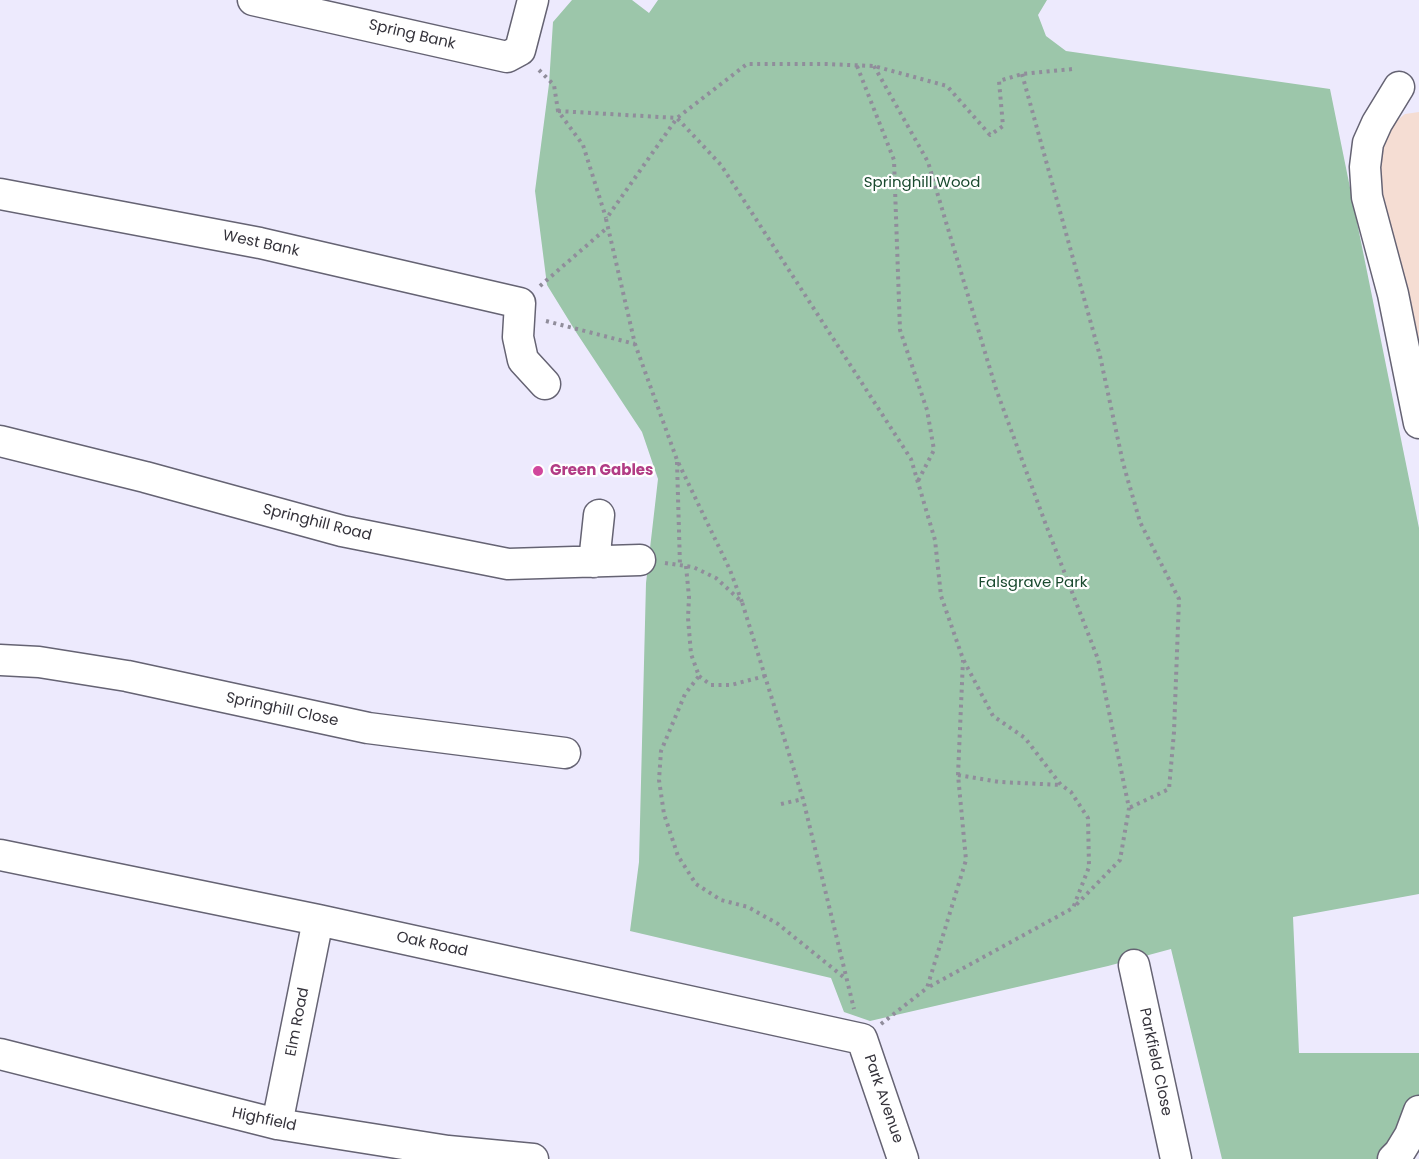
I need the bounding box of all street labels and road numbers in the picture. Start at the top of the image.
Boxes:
street label: Spring Bank [367,16,457,54]
street label: West Bank [221,227,301,261]
street label: Springhill Road [261,501,373,545]
street label: Springhill Close [224,689,340,731]
street label: Oak Road [395,929,469,961]
street label: Elm Road [283,986,313,1058]
street label: Parkfield Close [1135,1006,1175,1118]
street label: Park Avenue [859,1052,907,1146]
street label: Highfield [230,1104,298,1136]

